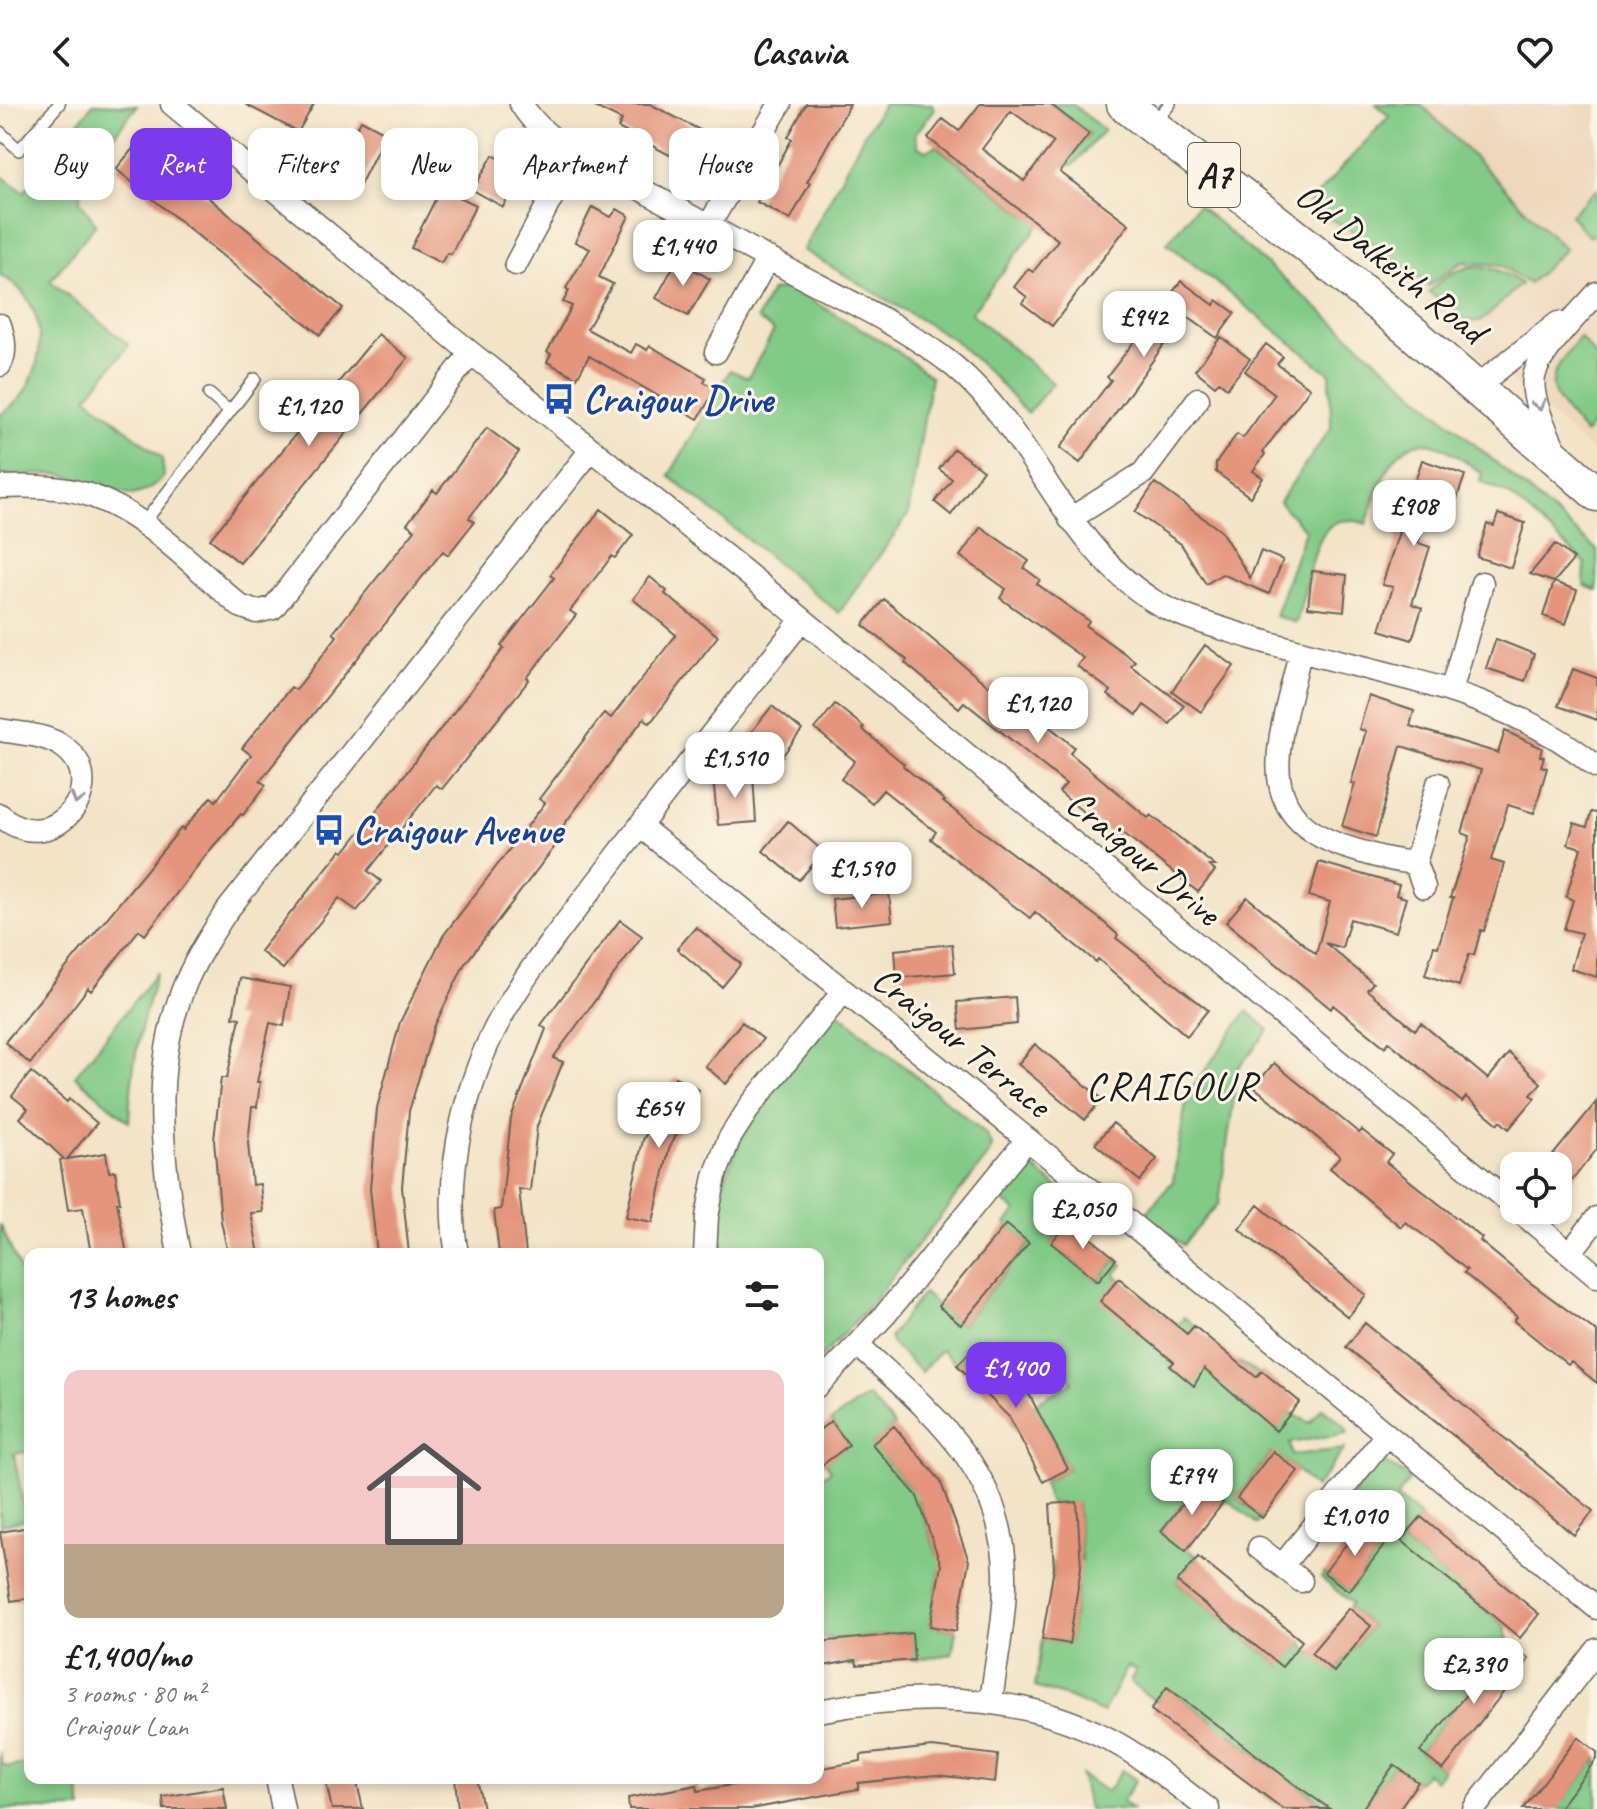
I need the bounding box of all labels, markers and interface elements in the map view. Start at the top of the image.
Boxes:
text: Casavia [751,29,846,75]
icon: back [40,30,84,74]
icon: heart [1513,30,1557,74]
chip: Buy [24,128,114,200]
chip: Rent [130,128,232,200]
chip: Filters [248,128,365,200]
chip: New [381,128,478,200]
chip: Apartment [494,128,653,200]
chip: House [669,128,779,200]
road number: A7 [1188,143,1240,207]
street label: Old Dalkeith Road [1286,171,1500,357]
pin: £1,440 [618,220,748,288]
text: £1,440 [651,229,715,262]
pin: £942 [1097,291,1191,359]
text: £942 [1121,300,1167,333]
place label: Craigour Drive [583,376,776,423]
pin: £1,120 [244,380,374,448]
bus stop icon: Craigour Drive [542,382,576,416]
text: £1,120 [277,389,341,422]
one-way arrow [1530,397,1547,411]
pin: £908 [1367,480,1461,548]
text: £908 [1391,489,1437,522]
pin: £1,120 [973,677,1103,745]
text: £1,120 [1006,686,1070,719]
pin: £1,510 [670,732,800,800]
text: £1,510 [703,741,767,774]
street label: Craigour Drive [1057,779,1232,937]
one-way arrow [70,792,86,805]
place label: Craigour Avenue [353,807,566,854]
bus stop icon: Craigour Avenue [312,813,346,847]
pin: £1,590 [797,842,927,910]
text: £1,590 [831,851,893,884]
street label: Craigour Terrace [863,955,1062,1129]
district label: CRAIGOUR [1086,1061,1261,1111]
pin: £654 [612,1082,706,1150]
text: £654 [636,1091,682,1124]
map controls [1500,1152,1572,1224]
button: locate [1500,1152,1572,1224]
pin: £2,050 [1018,1183,1148,1251]
text: £2,050 [1051,1192,1115,1225]
icon: filters [740,1274,784,1318]
text: 13 homes [64,1275,175,1318]
pin: £1,400 [951,1342,1081,1410]
text: £1,400 [984,1351,1048,1384]
icon: home [352,1422,496,1566]
pin: £794 [1145,1449,1239,1517]
text: £794 [1169,1458,1215,1491]
pin: £1,010 [1290,1490,1420,1558]
text: £1,010 [1323,1499,1387,1532]
text: £1,400/mo [64,1634,191,1677]
pin: £2,390 [1409,1638,1539,1706]
text: £2,390 [1442,1647,1506,1680]
text: 3 rooms · 80 m² [64,1677,205,1710]
text: Craigour Loan [64,1710,188,1743]

